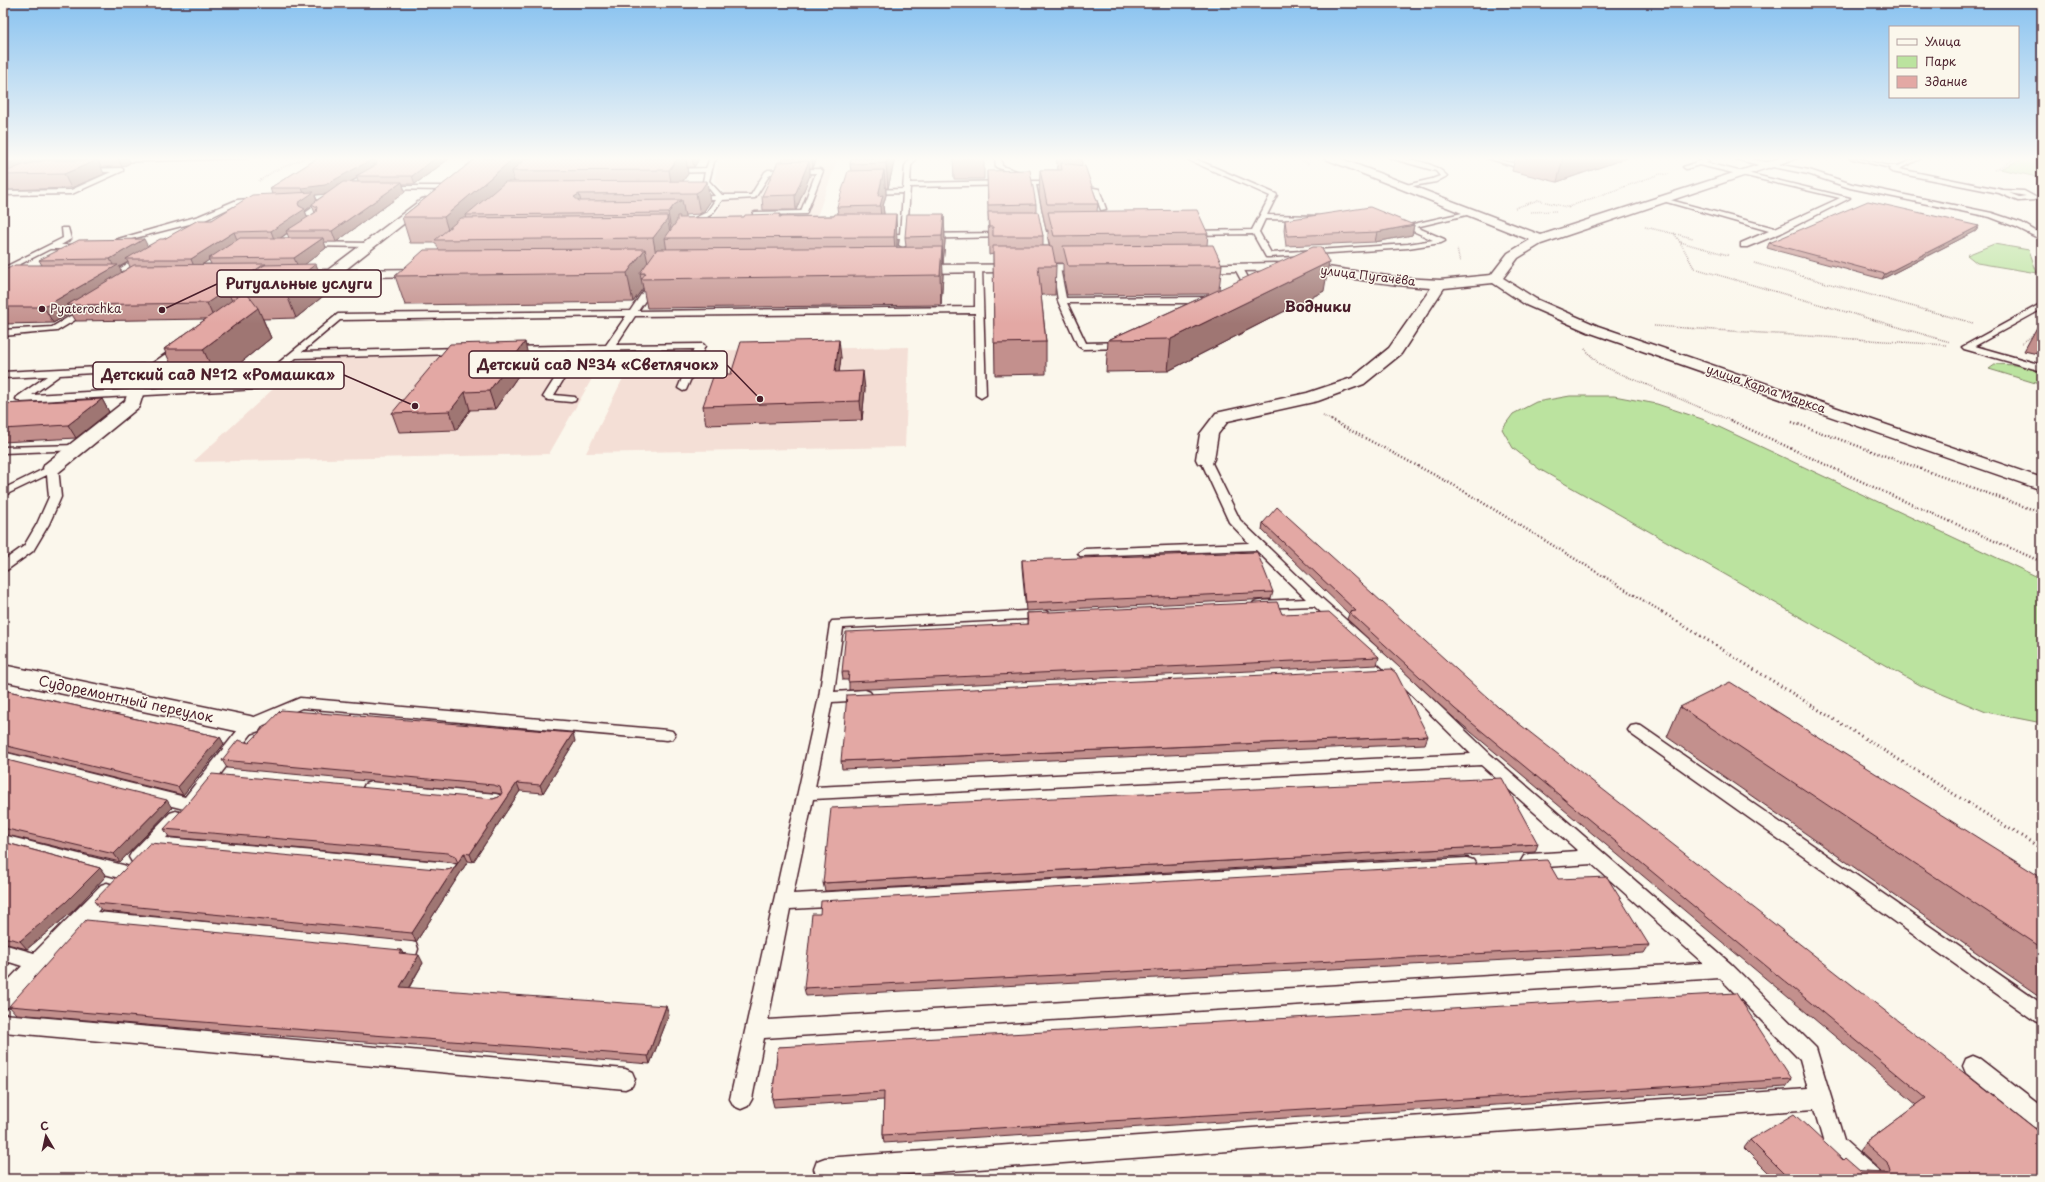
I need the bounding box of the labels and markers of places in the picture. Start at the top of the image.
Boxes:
callout: Ритуальные услуги [217,270,381,297]
place label: Pyaterochka [50,299,122,317]
marker: Pyaterochka [37,304,47,314]
callout: Детский сад №34 «Светлячок» [469,351,727,378]
callout: Детский сад №12 «Ромашка» [93,362,344,389]

